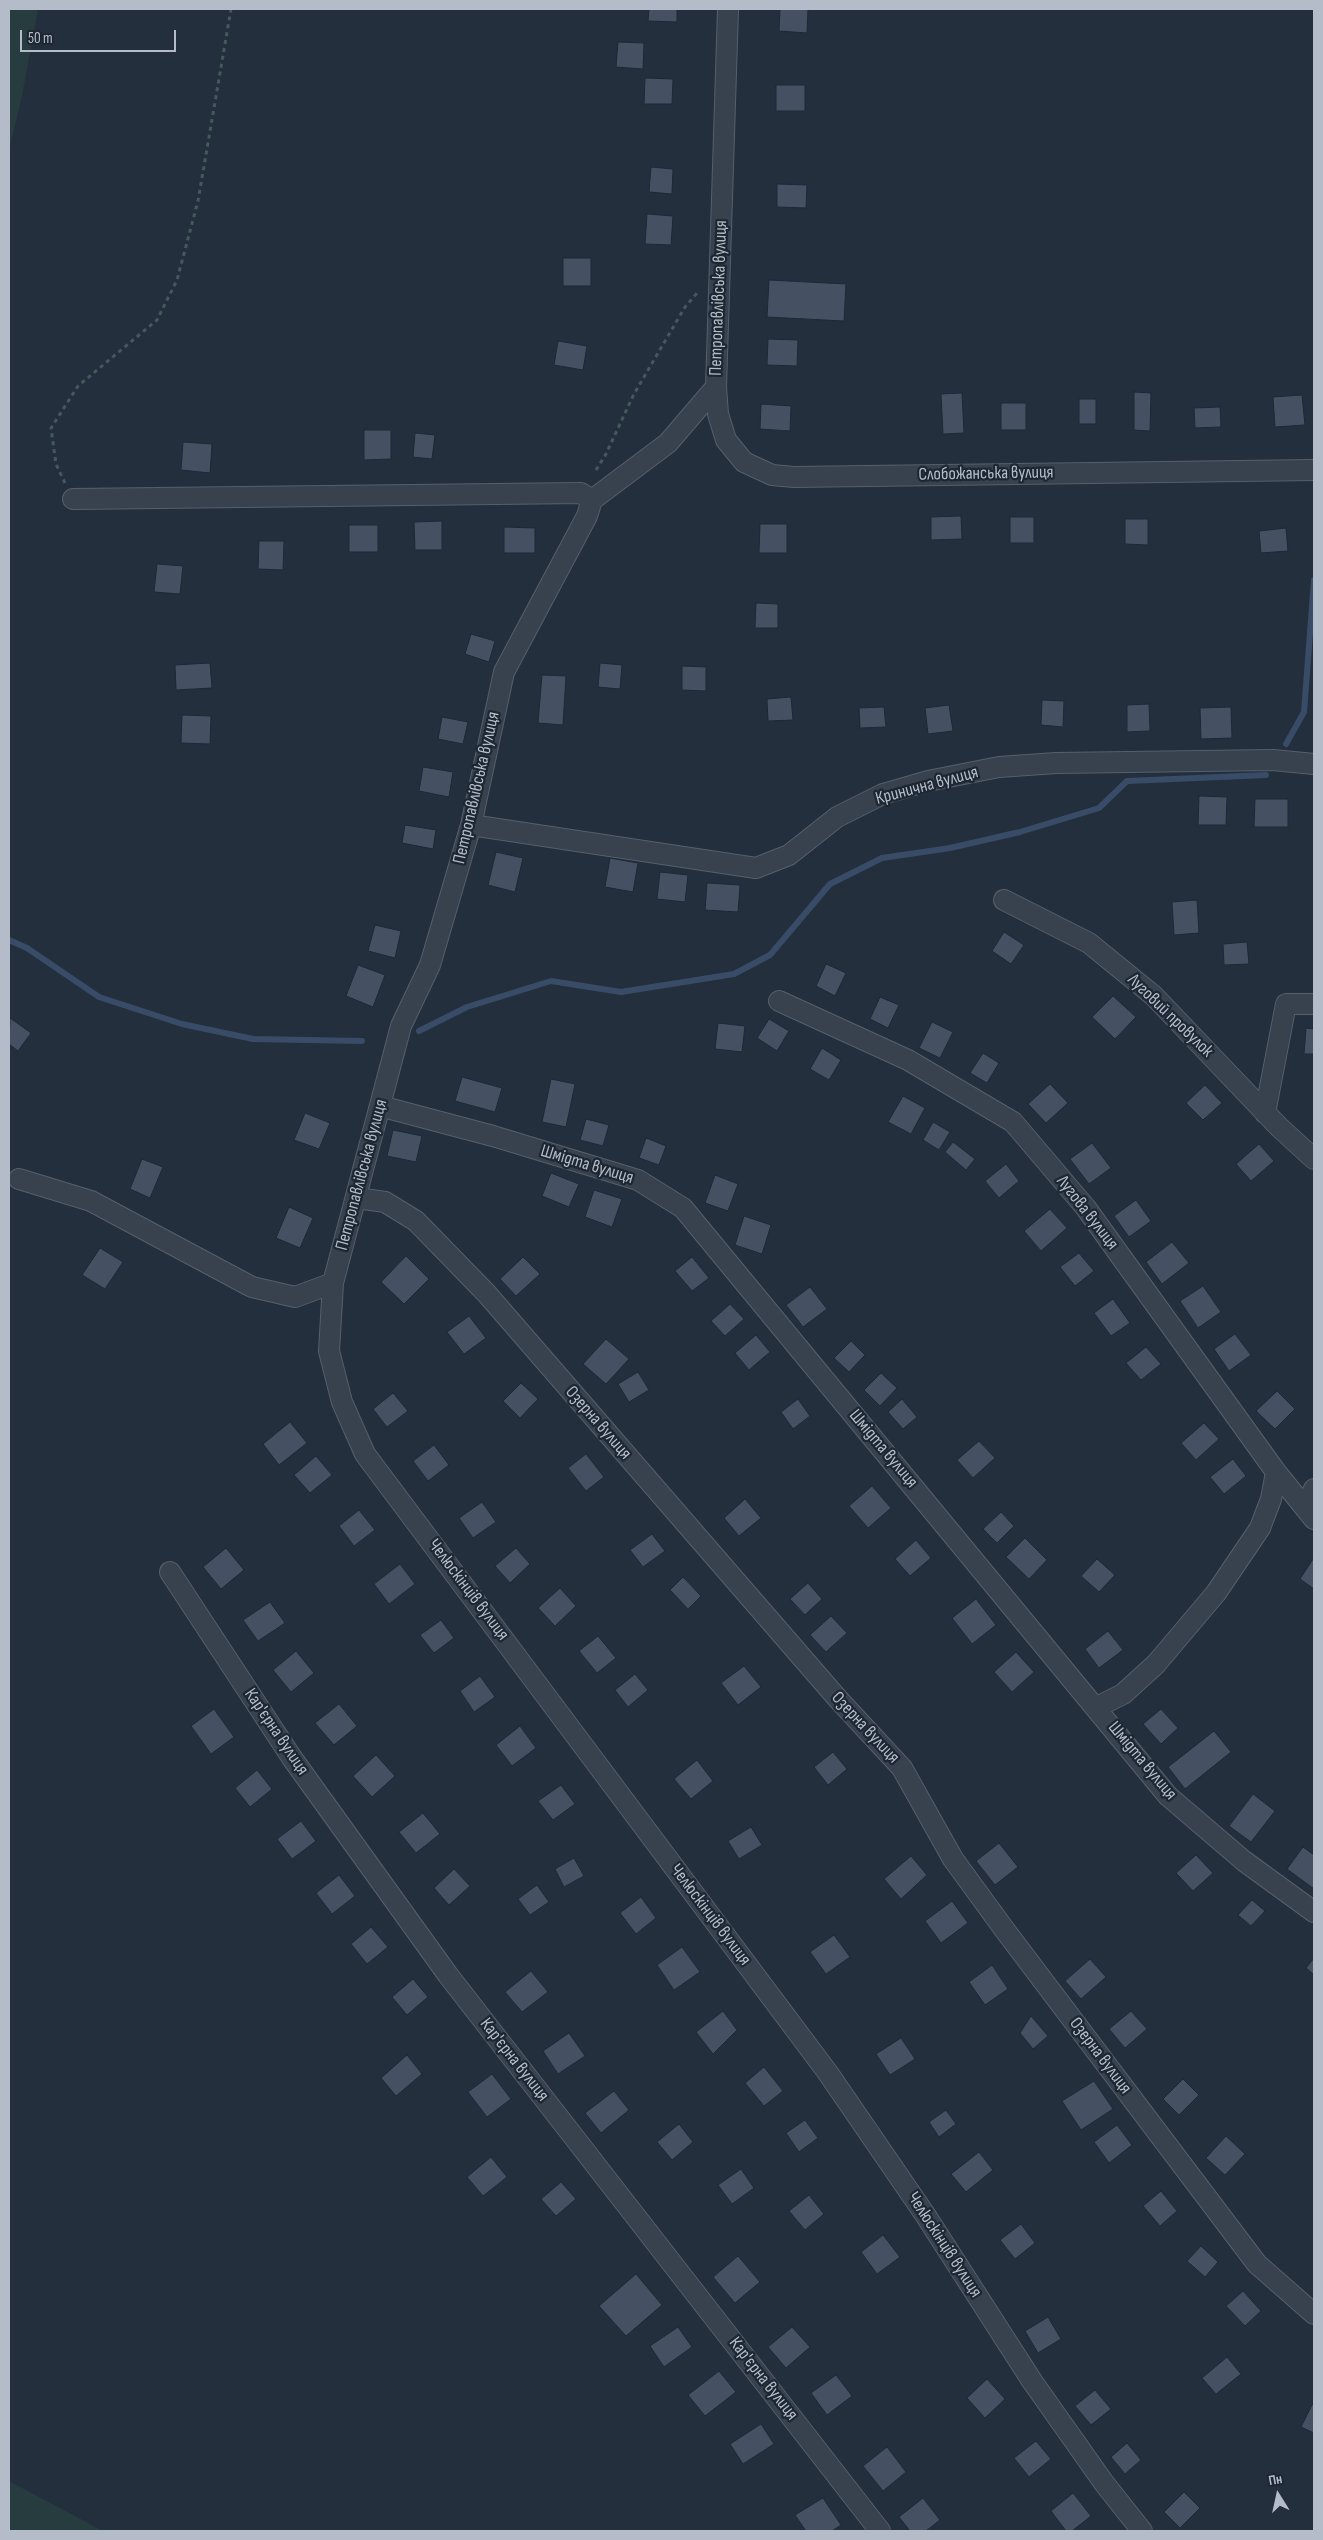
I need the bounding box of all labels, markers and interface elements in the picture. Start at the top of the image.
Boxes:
scale bar [22,20,179,52]
text: 50 m [28,29,53,48]
street label: Петропавлівська вулиця [705,220,733,376]
street label: Слобожанська вулиця [918,462,1054,486]
street label: Петропавлівська вулиця [449,710,505,866]
street label: Кринична вулиця [873,762,981,810]
street label: Луговий провулок [1123,970,1217,1062]
street label: Петропавлівська вулиця [331,1097,393,1253]
street label: Шмідта вулиця [538,1141,636,1189]
street label: Лугова вулиця [1051,1172,1123,1254]
street label: Озерна вулиця [560,1382,636,1464]
street label: Шмідта вулиця [844,1405,922,1493]
street label: Челюскінців вулиця [423,1535,513,1645]
street label: Кар'єрна вулиця [239,1685,313,1779]
street label: Озерна вулиця [826,1688,904,1768]
street label: Шмідта вулиця [1103,1717,1181,1805]
street label: Челюскінців вулиця [665,1860,755,1970]
street label: Кар'єрна вулиця [475,2014,553,2106]
street label: Озерна вулиця [1064,2014,1136,2098]
street label: Челюскінців вулиця [902,2188,986,2302]
street label: Кар'єрна вулиця [724,2333,802,2425]
north arrow [1253,2470,1303,2520]
text: Пн [1267,2470,1283,2489]

